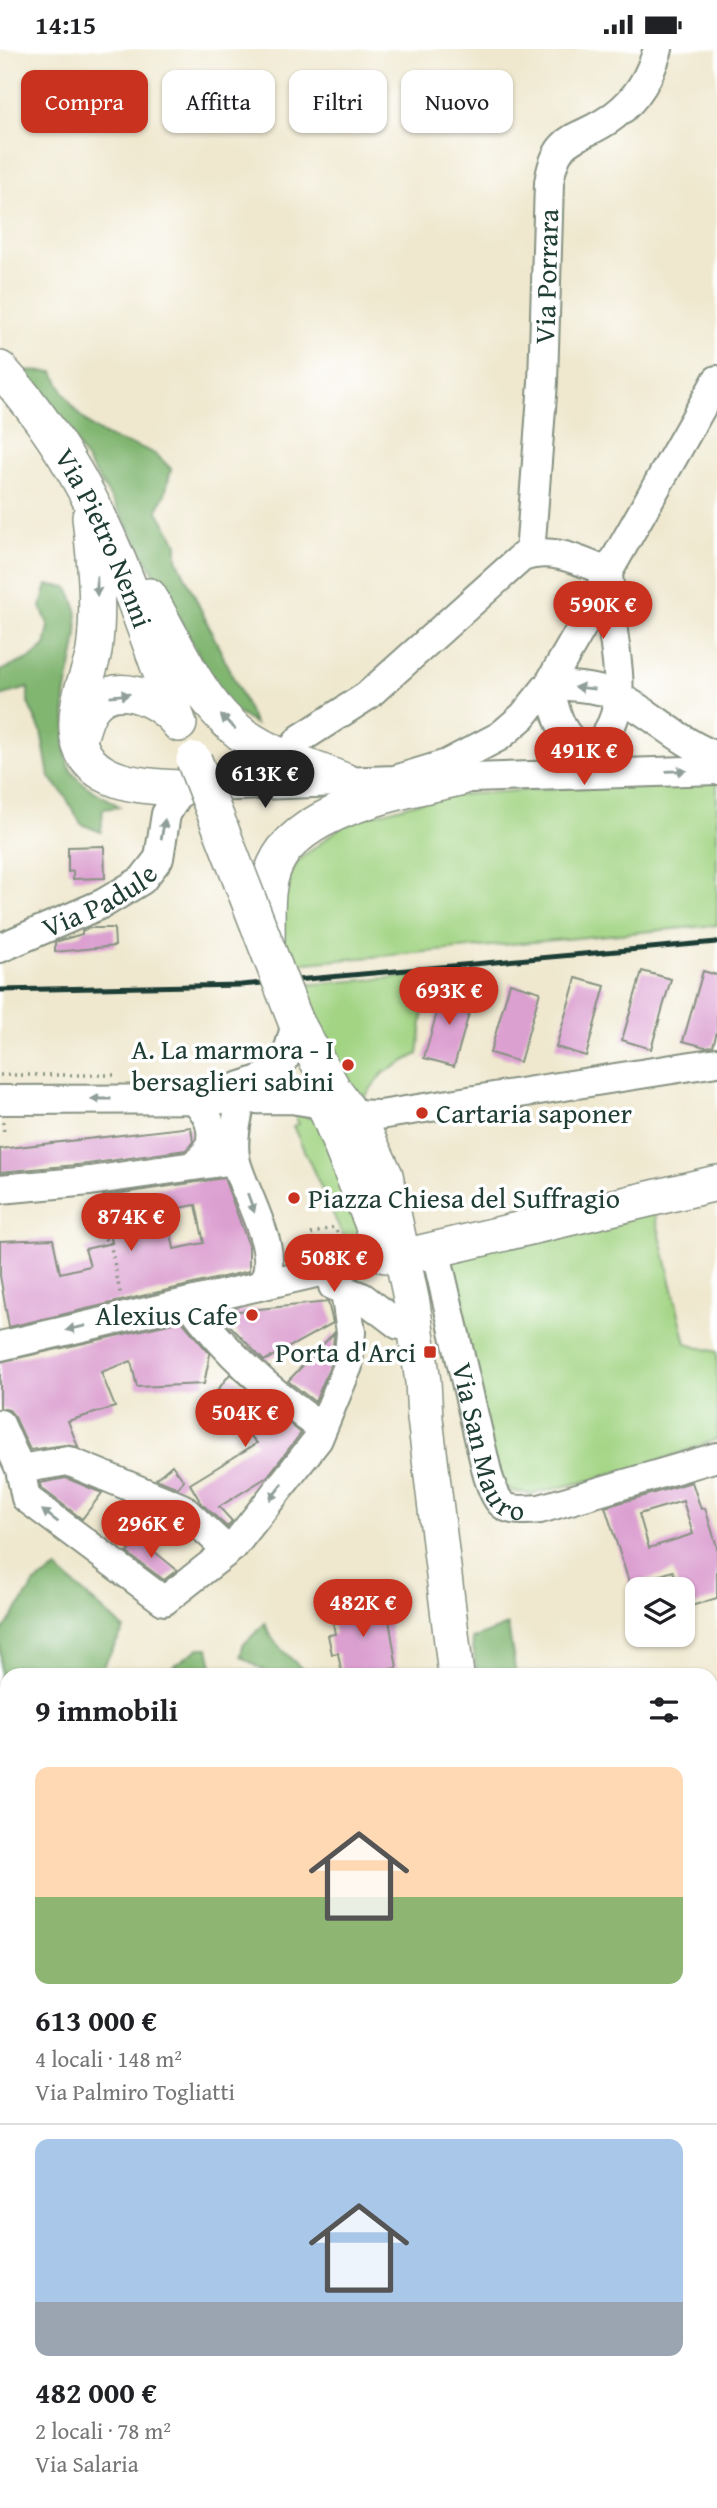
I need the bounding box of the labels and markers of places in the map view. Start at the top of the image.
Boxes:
pin: 590K € [546,581,660,641]
pin: 491K € [527,727,641,787]
pin: 613K € [208,751,322,810]
pin: 693K € [392,967,506,1027]
place label: A. La marmora - I bersaglieri sabini [131,1028,334,1101]
marker: A. La marmora - I bersaglieri sabini [340,1057,356,1073]
place label: Cartaria saponer [436,1092,633,1133]
marker: Cartaria saponer [414,1105,430,1121]
place label: Piazza Chiesa del Suffragio [308,1177,620,1218]
marker: Piazza Chiesa del Suffragio [286,1190,302,1206]
pin: 874K € [74,1193,188,1253]
pin: 508K € [277,1235,391,1294]
place label: Alexius Cafe [95,1294,238,1335]
marker: Alexius Cafe [244,1307,260,1323]
place label: Porta d'Arci [275,1331,416,1372]
marker: Porta d'Arci [422,1344,438,1360]
pin: 504K € [188,1389,302,1449]
pin: 296K € [94,1501,208,1560]
pin: 482K € [306,1579,420,1639]

